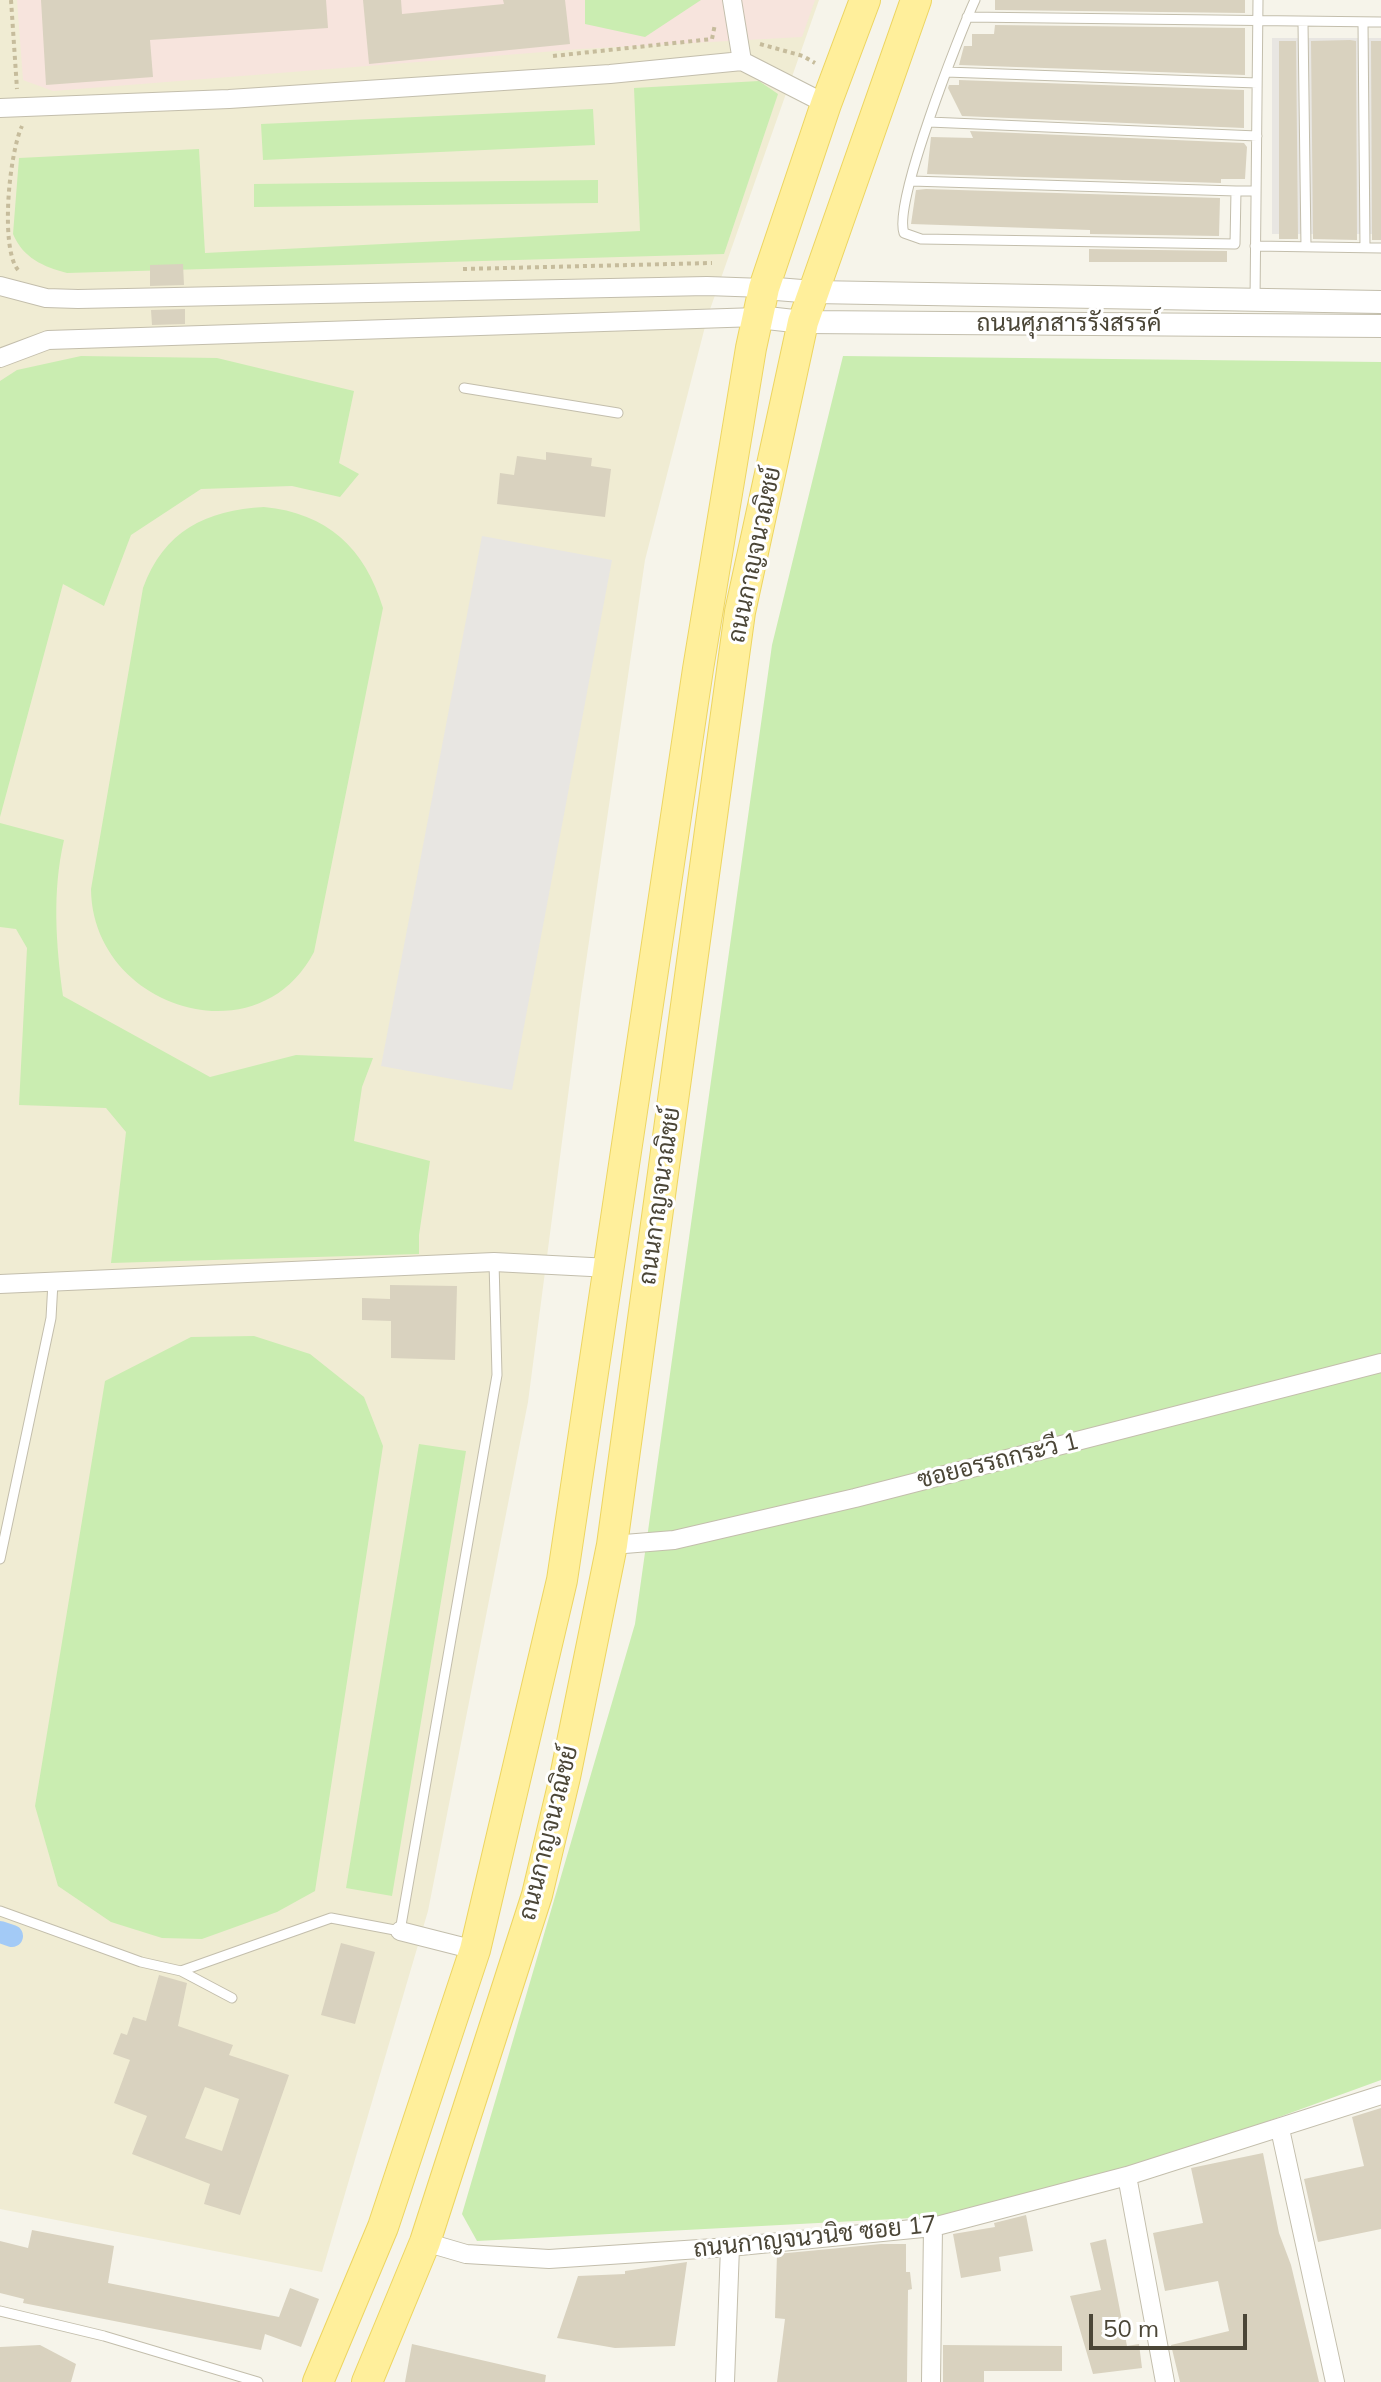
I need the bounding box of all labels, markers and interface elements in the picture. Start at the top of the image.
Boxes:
street label: ถนนศุภสารรังสรรค์ [976,310,1162,338]
street label: ถนนกาญจนวณิชย์ [722,464,788,646]
street label: ถนนกาญจนวณิชย์ [633,1105,687,1287]
street label: ซอยอรรถกระวี 1 [914,1427,1082,1495]
street label: ถนนกาญจนวณิชย์ [513,1743,585,1923]
street label: ถนนกาญจนวนิช ซอย 17 [692,2210,938,2264]
scale bar [1093,2298,1251,2348]
text: 50 m [1103,2313,1159,2343]

